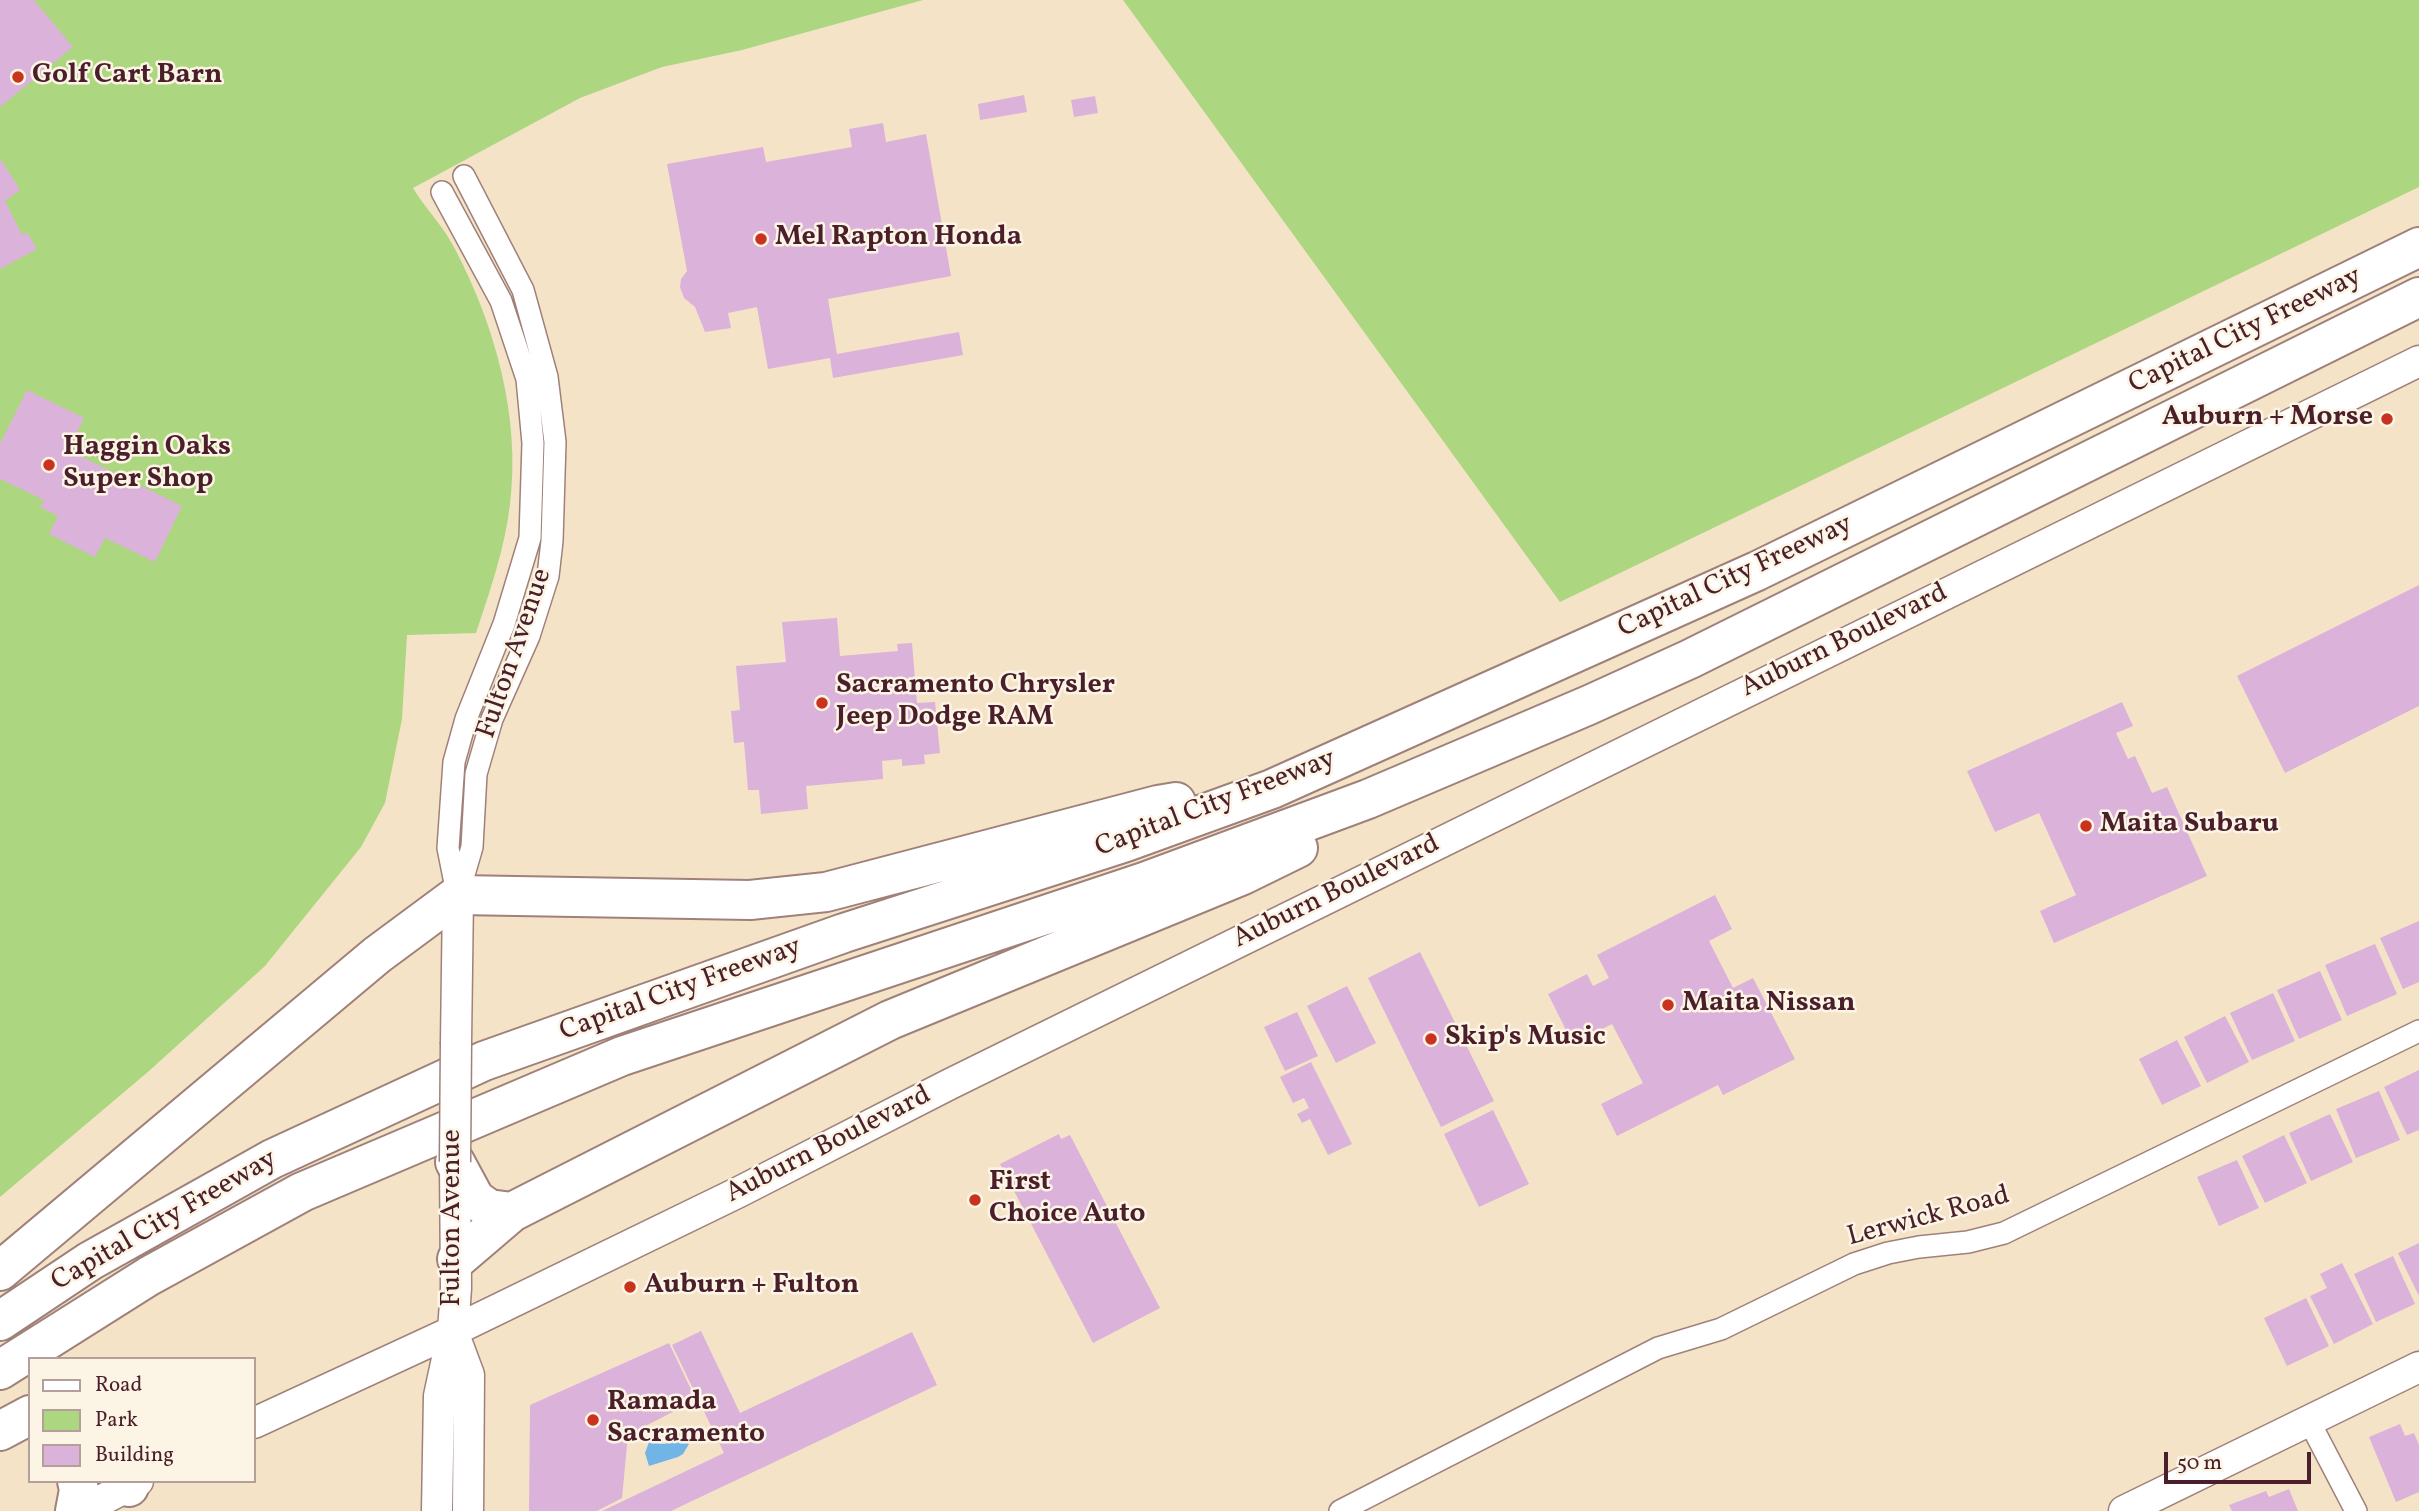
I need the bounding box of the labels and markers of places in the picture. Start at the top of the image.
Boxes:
place label: Golf Cart Barn [32,60,223,94]
marker: Golf Cart Barn [10,69,26,85]
place label: Mel Rapton Honda [775,222,1022,256]
marker: Mel Rapton Honda [753,231,769,247]
place label: Auburn + Morse [2162,402,2373,436]
marker: Auburn + Morse [2379,411,2395,427]
place label: Haggin Oaks Super Shop [63,432,231,498]
marker: Haggin Oaks Super Shop [41,457,57,473]
place label: Sacramento Chrysler Jeep Dodge RAM [836,670,1115,736]
marker: Sacramento Chrysler Jeep Dodge RAM [814,695,830,711]
place label: Maita Subaru [2100,809,2279,843]
marker: Maita Subaru [2078,818,2094,834]
place label: Maita Nissan [1682,988,1855,1022]
marker: Maita Nissan [1660,997,1676,1013]
place label: Skip's Music [1445,1022,1606,1056]
marker: Skip's Music [1423,1031,1439,1047]
place label: First Choice Auto [989,1167,1146,1233]
marker: First Choice Auto [967,1192,983,1208]
place label: Auburn + Fulton [644,1270,859,1304]
marker: Auburn + Fulton [622,1279,638,1295]
place label: Ramada Sacramento [607,1387,765,1453]
marker: Ramada Sacramento [585,1412,601,1428]

